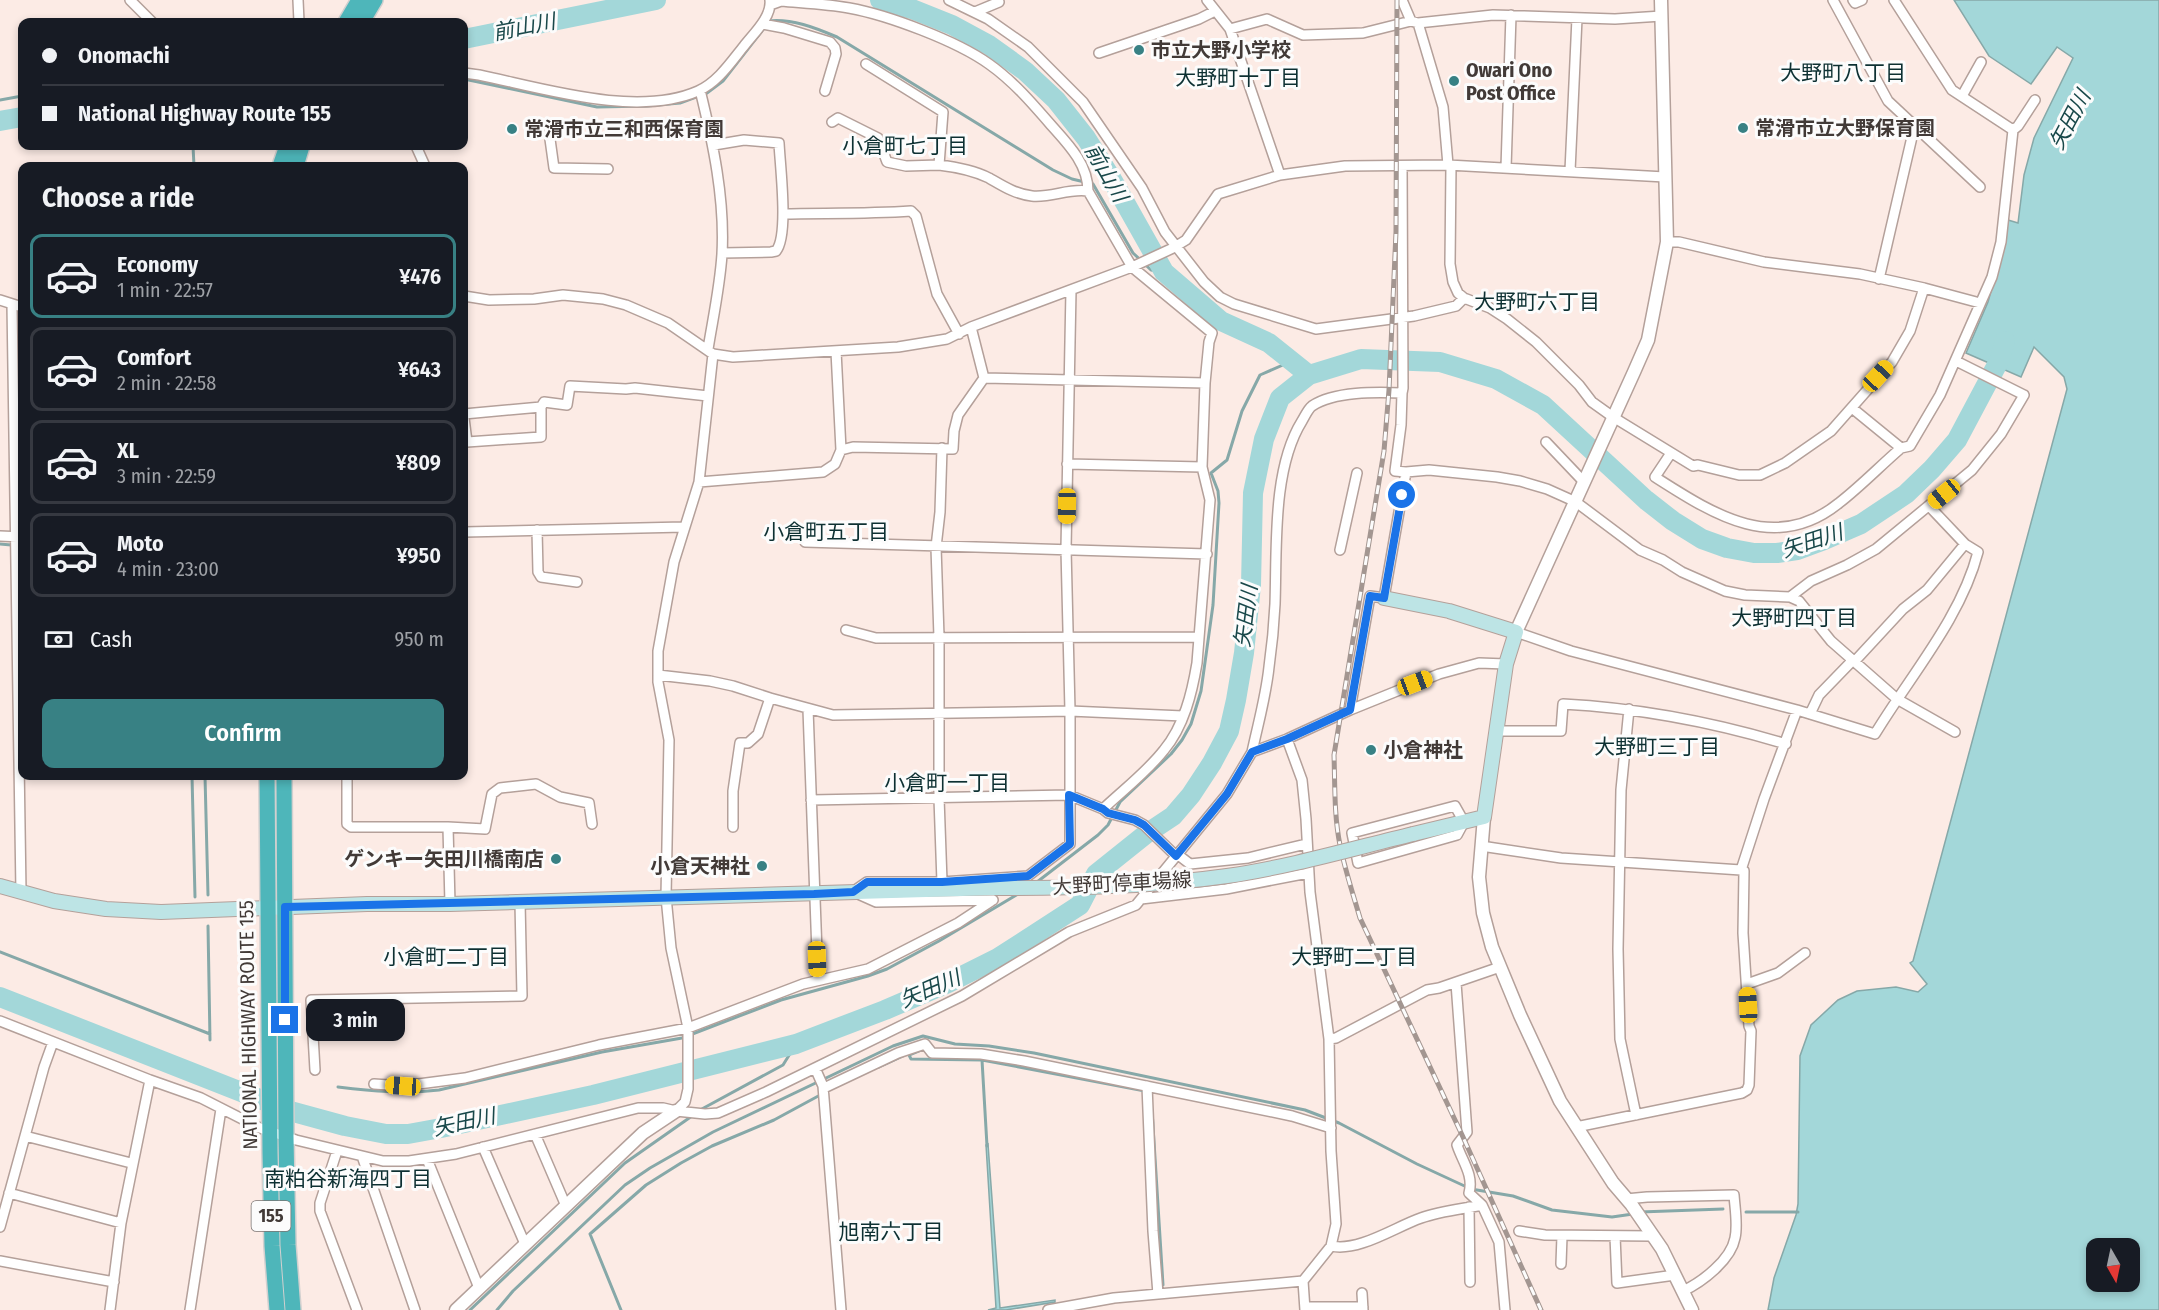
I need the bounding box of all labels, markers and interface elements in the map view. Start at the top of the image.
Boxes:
water label: 前山川 [491,8,559,46]
place label: 市立大野小学校 [1151,38,1291,62]
text: Onomachi [78,42,170,69]
marker: 市立大野小学校 [1132,43,1146,57]
place label: Owari Ono Post Office [1466,58,1556,105]
district label: 大野町八丁目 [1780,60,1906,86]
district label: 大野町十丁目 [1175,65,1301,91]
marker: Owari Ono Post Office [1447,74,1461,88]
water label: 矢田川 [2044,84,2097,154]
text: National Highway Route 155 [78,100,331,127]
place label: 常滑市立大野保育園 [1755,116,1935,140]
place label: 常滑市立三和西保育園 [524,117,724,141]
marker: 常滑市立大野保育園 [1736,121,1750,135]
marker: 常滑市立三和西保育園 [505,122,519,136]
district label: 小倉町七丁目 [842,133,968,159]
water label: 前山川 [1079,139,1134,209]
text: Choose a ride [42,182,194,214]
icon: car [45,249,99,303]
text: Economy [117,251,198,278]
text: ¥476 [399,263,441,290]
text: 1 min · 22:57 [117,278,213,302]
district label: 大野町六丁目 [1474,289,1600,315]
icon: car [45,342,99,396]
text: Comfort [117,344,191,371]
text: ¥643 [398,356,441,383]
car [1859,357,1897,395]
text: 2 min · 22:58 [117,371,216,395]
icon: car [45,435,99,489]
text: XL [117,437,139,464]
text: ¥809 [396,449,441,476]
text: 3 min · 22:59 [117,464,216,488]
car [1924,476,1964,512]
route start [1388,481,1415,508]
car [1058,488,1076,524]
water label: 矢田川 [1778,518,1848,563]
district label: 小倉町五丁目 [763,519,889,545]
icon: car [45,528,99,582]
text: Moto [117,530,164,557]
text: ¥950 [396,542,441,569]
text: 4 min · 23:00 [117,557,219,581]
water label: 矢田川 [1229,581,1263,649]
district label: 大野町四丁目 [1731,605,1857,631]
icon: cash [42,623,75,656]
text: Cash [90,626,133,653]
text: 950 m [395,627,444,651]
car [1395,668,1435,698]
button: Confirm [42,699,444,768]
district label: 大野町三丁目 [1594,734,1720,760]
place label: 小倉神社 [1383,738,1463,762]
marker: 小倉神社 [1364,743,1378,757]
district label: 小倉町一丁目 [884,770,1010,796]
place label: ゲンキー矢田川橋南店 [344,847,544,871]
marker: ゲンキー矢田川橋南店 [549,852,563,866]
place label: 小倉天神社 [650,854,750,878]
marker: 小倉天神社 [755,859,769,873]
street label: 大野町停車場線 [1051,867,1193,899]
street label: NATIONAL HIGHWAY ROUTE 155 [234,900,262,1150]
car [807,941,827,977]
district label: 小倉町二丁目 [383,944,509,970]
district label: 大野町二丁目 [1291,944,1417,970]
water label: 矢田川 [896,964,966,1013]
car [1738,987,1758,1023]
callout: 3 min [306,999,405,1041]
route end [271,1006,298,1033]
text: 3 min [333,1008,378,1032]
car [384,1076,422,1096]
water label: 矢田川 [430,1102,499,1141]
district label: 南粕谷新海四丁目 [264,1166,432,1192]
road number: 155 [252,1201,290,1231]
district label: 旭南六丁目 [839,1219,944,1245]
north arrow [2086,1238,2140,1292]
map controls [2086,1238,2140,1292]

